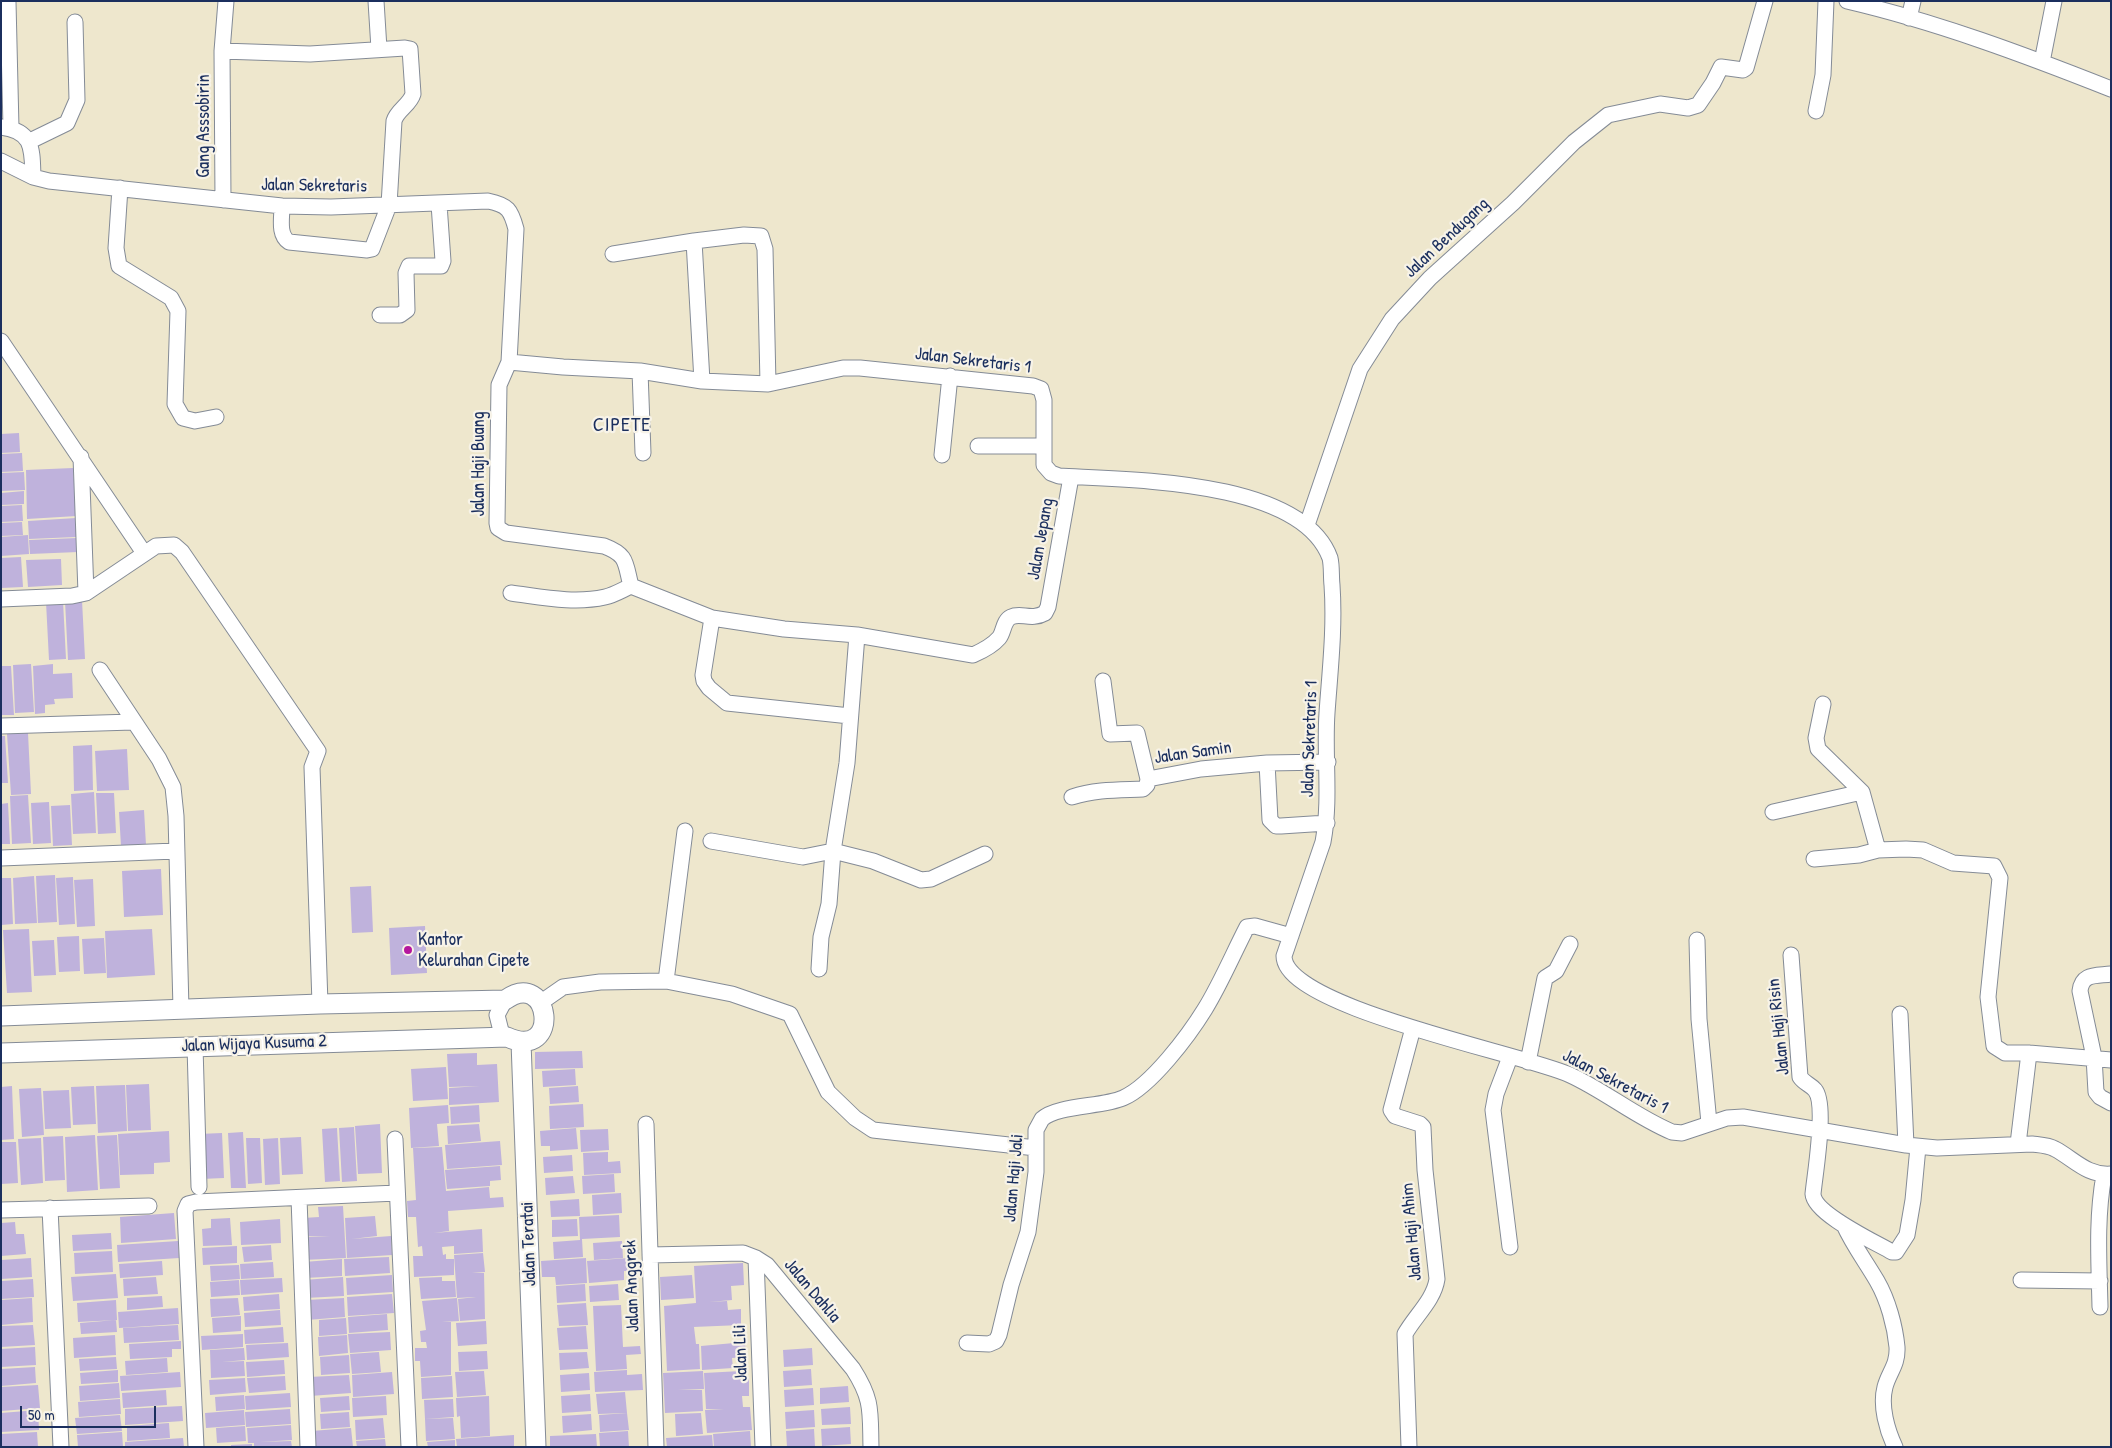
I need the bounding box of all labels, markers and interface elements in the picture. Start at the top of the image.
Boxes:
street label: Gang Asssobirin [193,74,215,178]
street label: Jalan Sekretaris [261,174,367,198]
street label: Jalan Bendugang [1400,193,1494,283]
street label: Jalan Sekretaris 1 [914,343,1032,379]
street label: Jalan Haji Buang [468,411,490,517]
district label: CIPETE [592,414,652,438]
street label: Jalan Jepang [1023,496,1059,582]
street label: Jalan Sekretaris 1 [1297,680,1323,798]
street label: Jalan Samin [1153,737,1233,769]
place label: Kantor Kelurahan Cipete [418,929,530,972]
marker: Kantor Kelurahan Cipete [402,944,414,956]
street label: Jalan Haji Risin [1763,978,1795,1076]
street label: Jalan Wijaya Kusuma 2 [181,1031,327,1057]
street label: Jalan Sekretaris 1 [1558,1045,1672,1119]
street label: Jalan Haji Jali [999,1133,1029,1223]
street label: Jalan Haji Ahim [1397,1182,1427,1282]
street label: Jalan Teratai [517,1201,541,1287]
street label: Jalan Anggrek [620,1239,644,1333]
street label: Jalan Dahlia [779,1255,845,1327]
street label: Jalan Lili [729,1324,753,1382]
scale bar [22,1396,159,1428]
text: 50 m [28,1404,55,1425]

